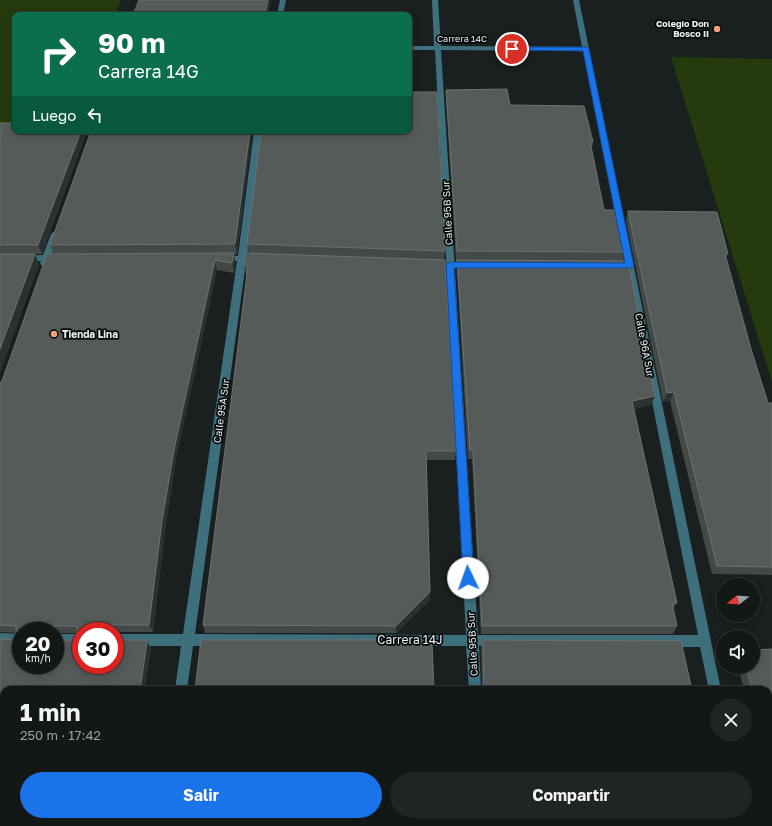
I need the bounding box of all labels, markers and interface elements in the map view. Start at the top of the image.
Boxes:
place label: Colegio Don Bosco II [656,18,710,39]
marker: Colegio Don Bosco II [712,24,722,34]
text: 90 m [98,26,165,59]
icon: right [32,28,84,80]
pin [495,32,529,66]
street label: Carrera 14C [437,33,487,44]
icon: arrive [501,38,523,60]
text: Carrera 14G [98,60,199,82]
icon: left [84,104,106,126]
text: Luego [32,106,76,124]
street label: Calle 95B Sur [439,180,455,245]
street label: Calle 96A Sur [633,312,657,378]
place label: Tienda Lina [62,328,118,340]
marker: Tienda Lina [49,329,59,339]
street label: Calle 95A Sur [211,378,231,444]
position arrow [447,557,489,599]
north arrow [716,578,760,622]
map controls [716,578,760,674]
street label: Calle 95B Sur [464,611,480,676]
speed limit sign: 30 [72,622,124,674]
button: sound [716,630,760,674]
text: 20 [25,631,51,655]
street label: Carrera 14J [377,632,443,647]
text: km/h [25,652,51,664]
text: 1 min [20,697,80,726]
button: close [710,699,752,741]
text: 250 m · 17:42 [20,727,101,743]
button: Salir [20,772,382,818]
button: Compartir [390,772,752,818]

